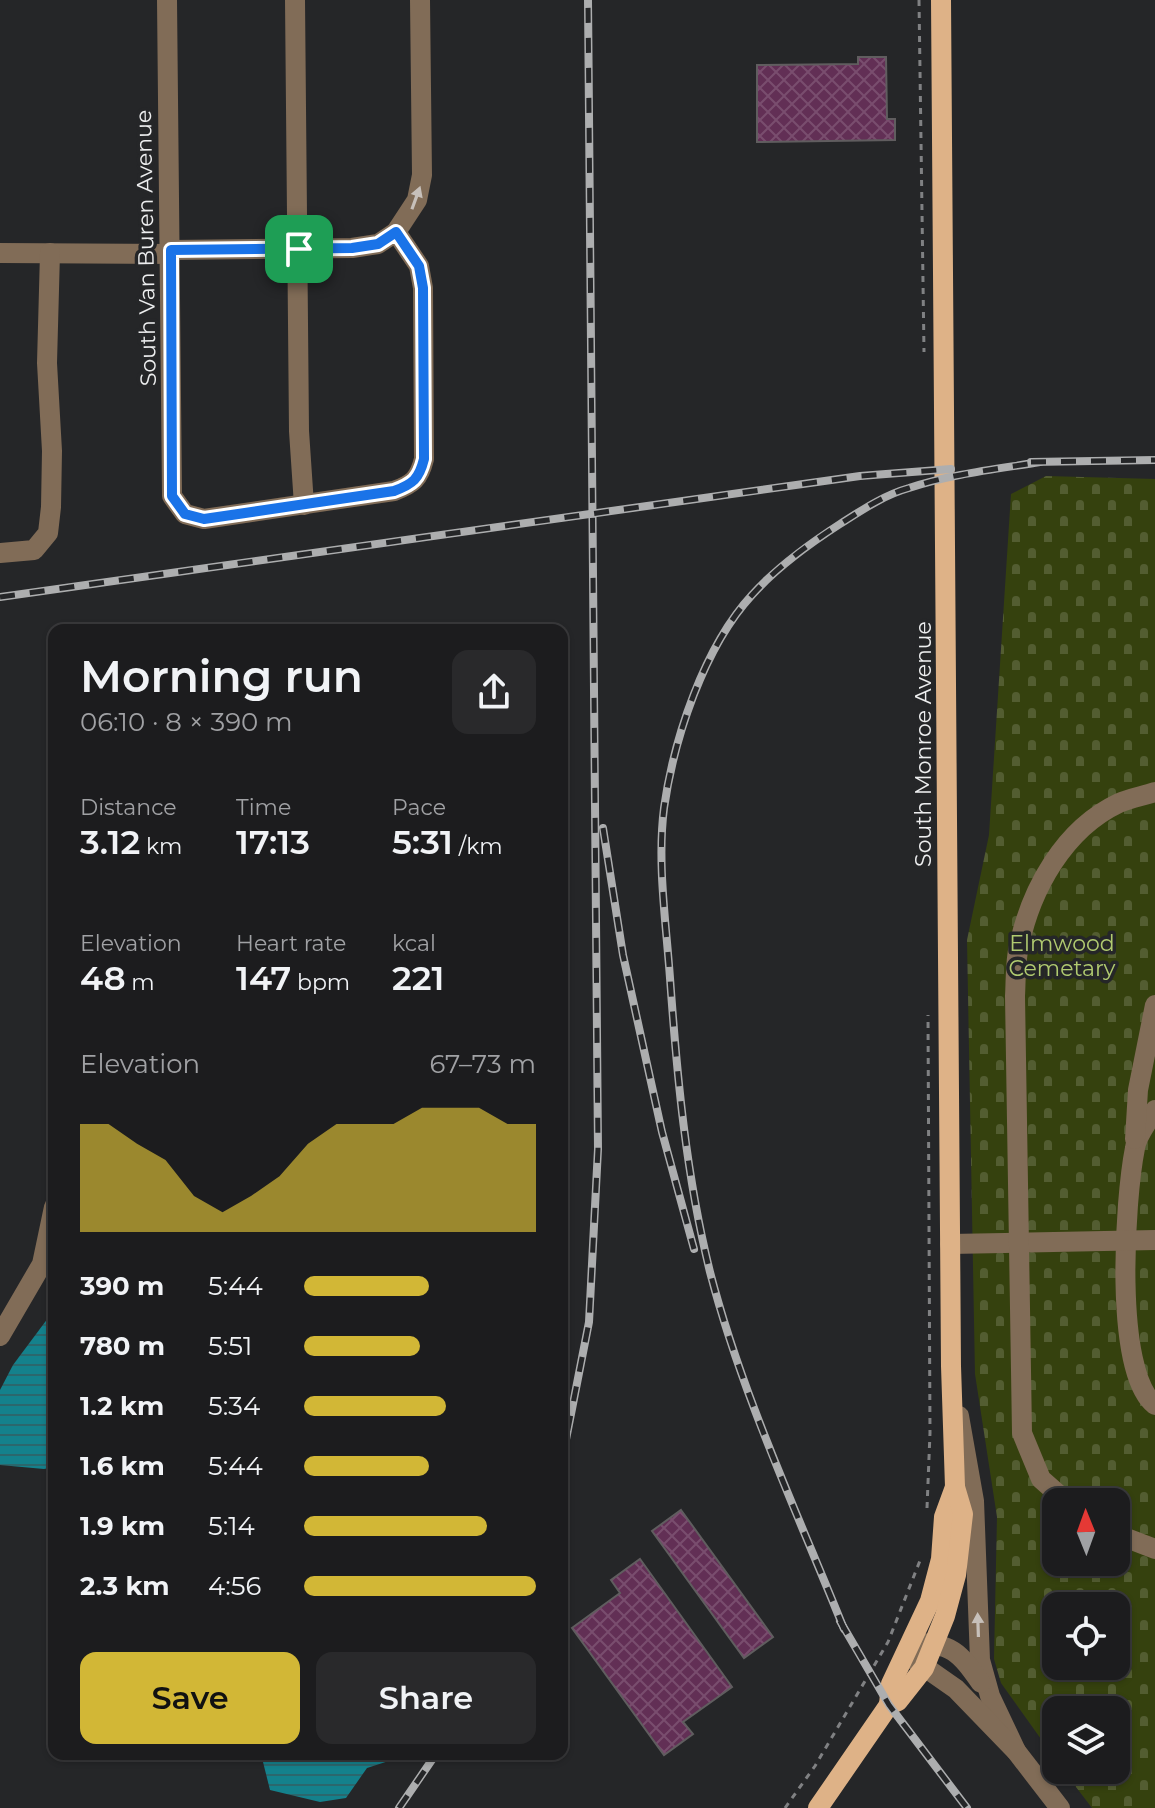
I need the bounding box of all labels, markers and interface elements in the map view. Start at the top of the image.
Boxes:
street label: South Van Buren Avenue [130,110,162,386]
one-way arrow [410,186,422,210]
pin [265,215,333,283]
icon: arrive [277,227,321,271]
street label: South Monroe Avenue [910,621,937,867]
text: Morning run [80,649,363,703]
button: share [452,650,536,734]
text: 06:10 · 8 × 390 m [80,706,293,738]
text: Distance [80,794,177,821]
text: Time [236,794,291,821]
text: Pace [392,794,446,821]
text: 3.12 [80,821,140,863]
text: 17:13 [236,821,310,863]
text: 5:31 [392,821,453,863]
text: km [140,833,182,860]
text: /km [453,833,502,860]
text: Elevation [80,930,182,957]
text: Heart rate [236,930,346,957]
text: kcal [392,930,436,957]
park label: Elmwood Cemetary [1008,930,1116,982]
text: 48 [80,957,126,999]
text: 147 [236,957,291,999]
text: 221 [392,957,445,999]
text: m [126,969,155,996]
text: bpm [291,969,350,996]
text: Elevation [80,1048,200,1080]
text: 67–73 m [429,1048,536,1080]
text: 390 m [80,1270,164,1302]
text: 5:44 [208,1270,263,1302]
text: 780 m [80,1330,165,1362]
text: 5:51 [208,1330,252,1362]
text: 1.2 km [80,1390,164,1422]
text: 5:34 [208,1390,260,1422]
text: 1.6 km [80,1450,165,1482]
text: 5:44 [208,1450,263,1482]
north arrow [1042,1488,1130,1576]
map controls [1042,1488,1130,1784]
text: 1.9 km [80,1510,165,1542]
text: 5:14 [208,1510,255,1542]
text: 2.3 km [80,1570,170,1602]
text: 4:56 [208,1570,261,1602]
button: locate [1042,1592,1130,1680]
one-way arrow [972,1612,985,1637]
button: Save [80,1652,300,1744]
button: Share [316,1652,536,1744]
button: layers [1042,1696,1130,1784]

